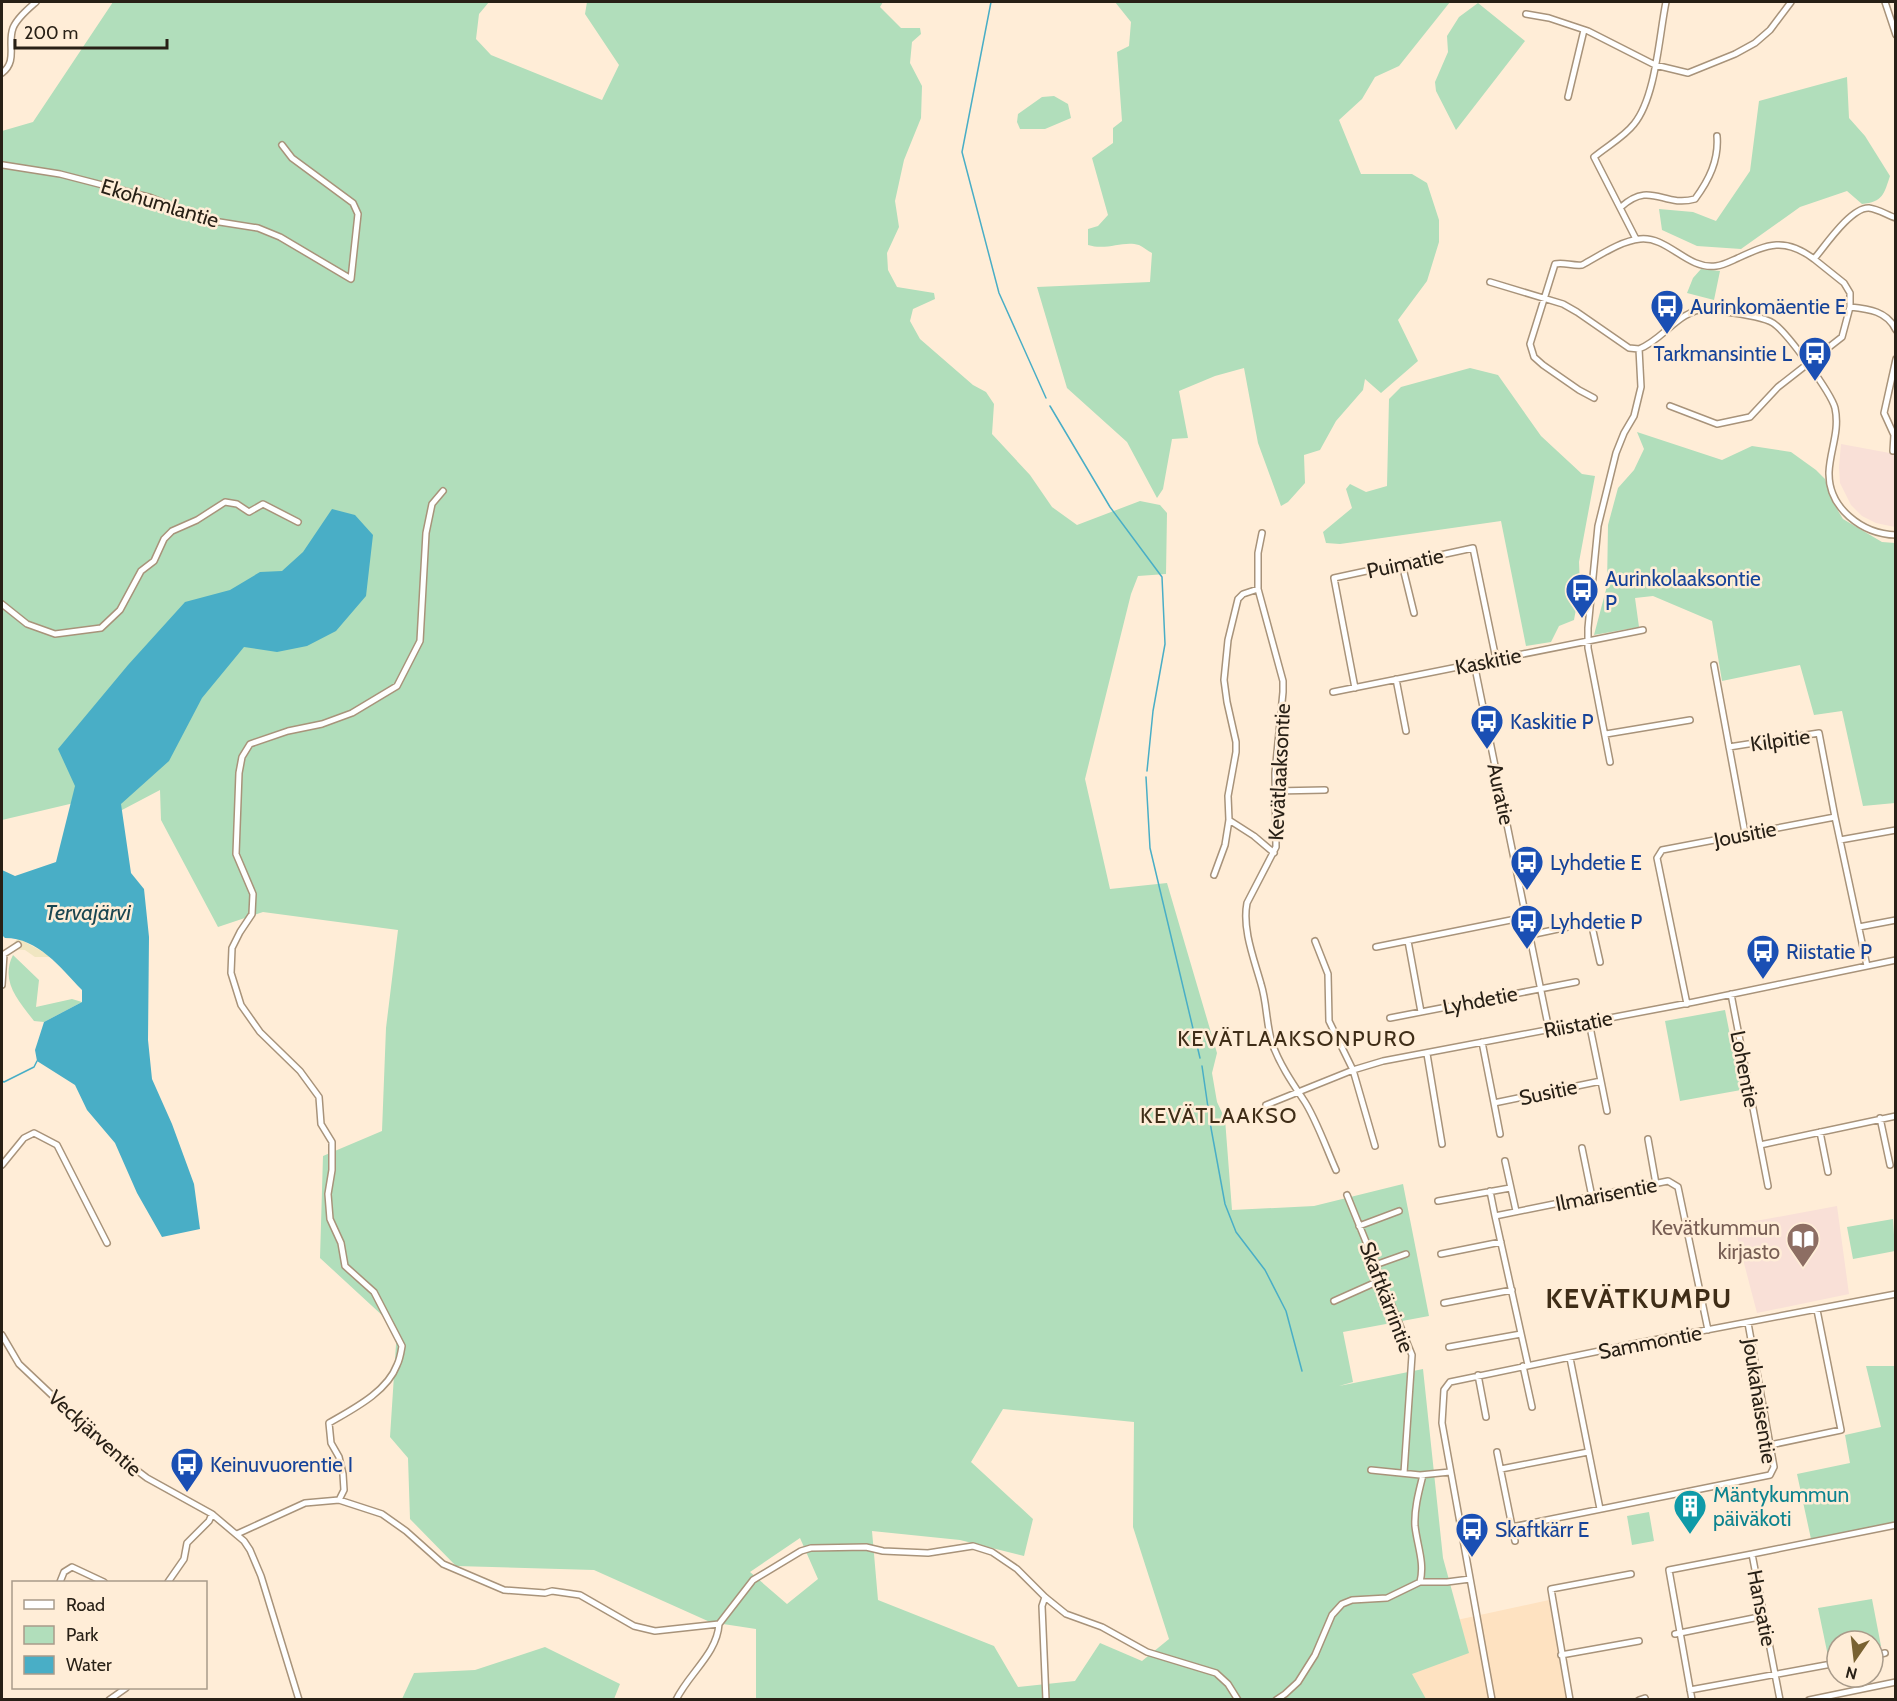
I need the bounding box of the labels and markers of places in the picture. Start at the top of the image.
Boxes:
bus stop icon: Aurinkomäentie E [1649,288,1685,335]
place label: Aurinkomäentie E [1690,294,1846,319]
bus stop icon: Tarkmansintie L [1797,335,1833,382]
place label: Tarkmansintie L [1653,341,1792,366]
place label: Aurinkolaaksontie P [1605,566,1761,615]
bus stop icon: Aurinkolaaksontie P [1564,572,1600,619]
bus stop icon: Kaskitie P [1469,703,1505,750]
place label: Kaskitie P [1510,709,1594,734]
bus stop icon: Lyhdetie E [1509,844,1545,891]
place label: Lyhdetie E [1550,850,1642,875]
bus stop icon: Lyhdetie P [1509,903,1545,950]
place label: Lyhdetie P [1550,909,1642,934]
bus stop icon: Riistatie P [1745,933,1781,980]
place label: Riistatie P [1786,939,1872,964]
place label: Kevätkummun kirjasto [1651,1215,1780,1265]
library icon: Kevätkummun kirjasto [1785,1221,1821,1268]
bus stop icon: Keinuvuorentie I [169,1446,205,1493]
place label: Keinuvuorentie I [210,1452,353,1477]
place label: Mäntykummun päiväkoti [1713,1482,1849,1531]
building icon: Mäntykummun päiväkoti [1672,1488,1708,1535]
bus stop icon: Skaftkärr E [1454,1511,1490,1558]
place label: Skaftkärr E [1495,1517,1589,1542]

